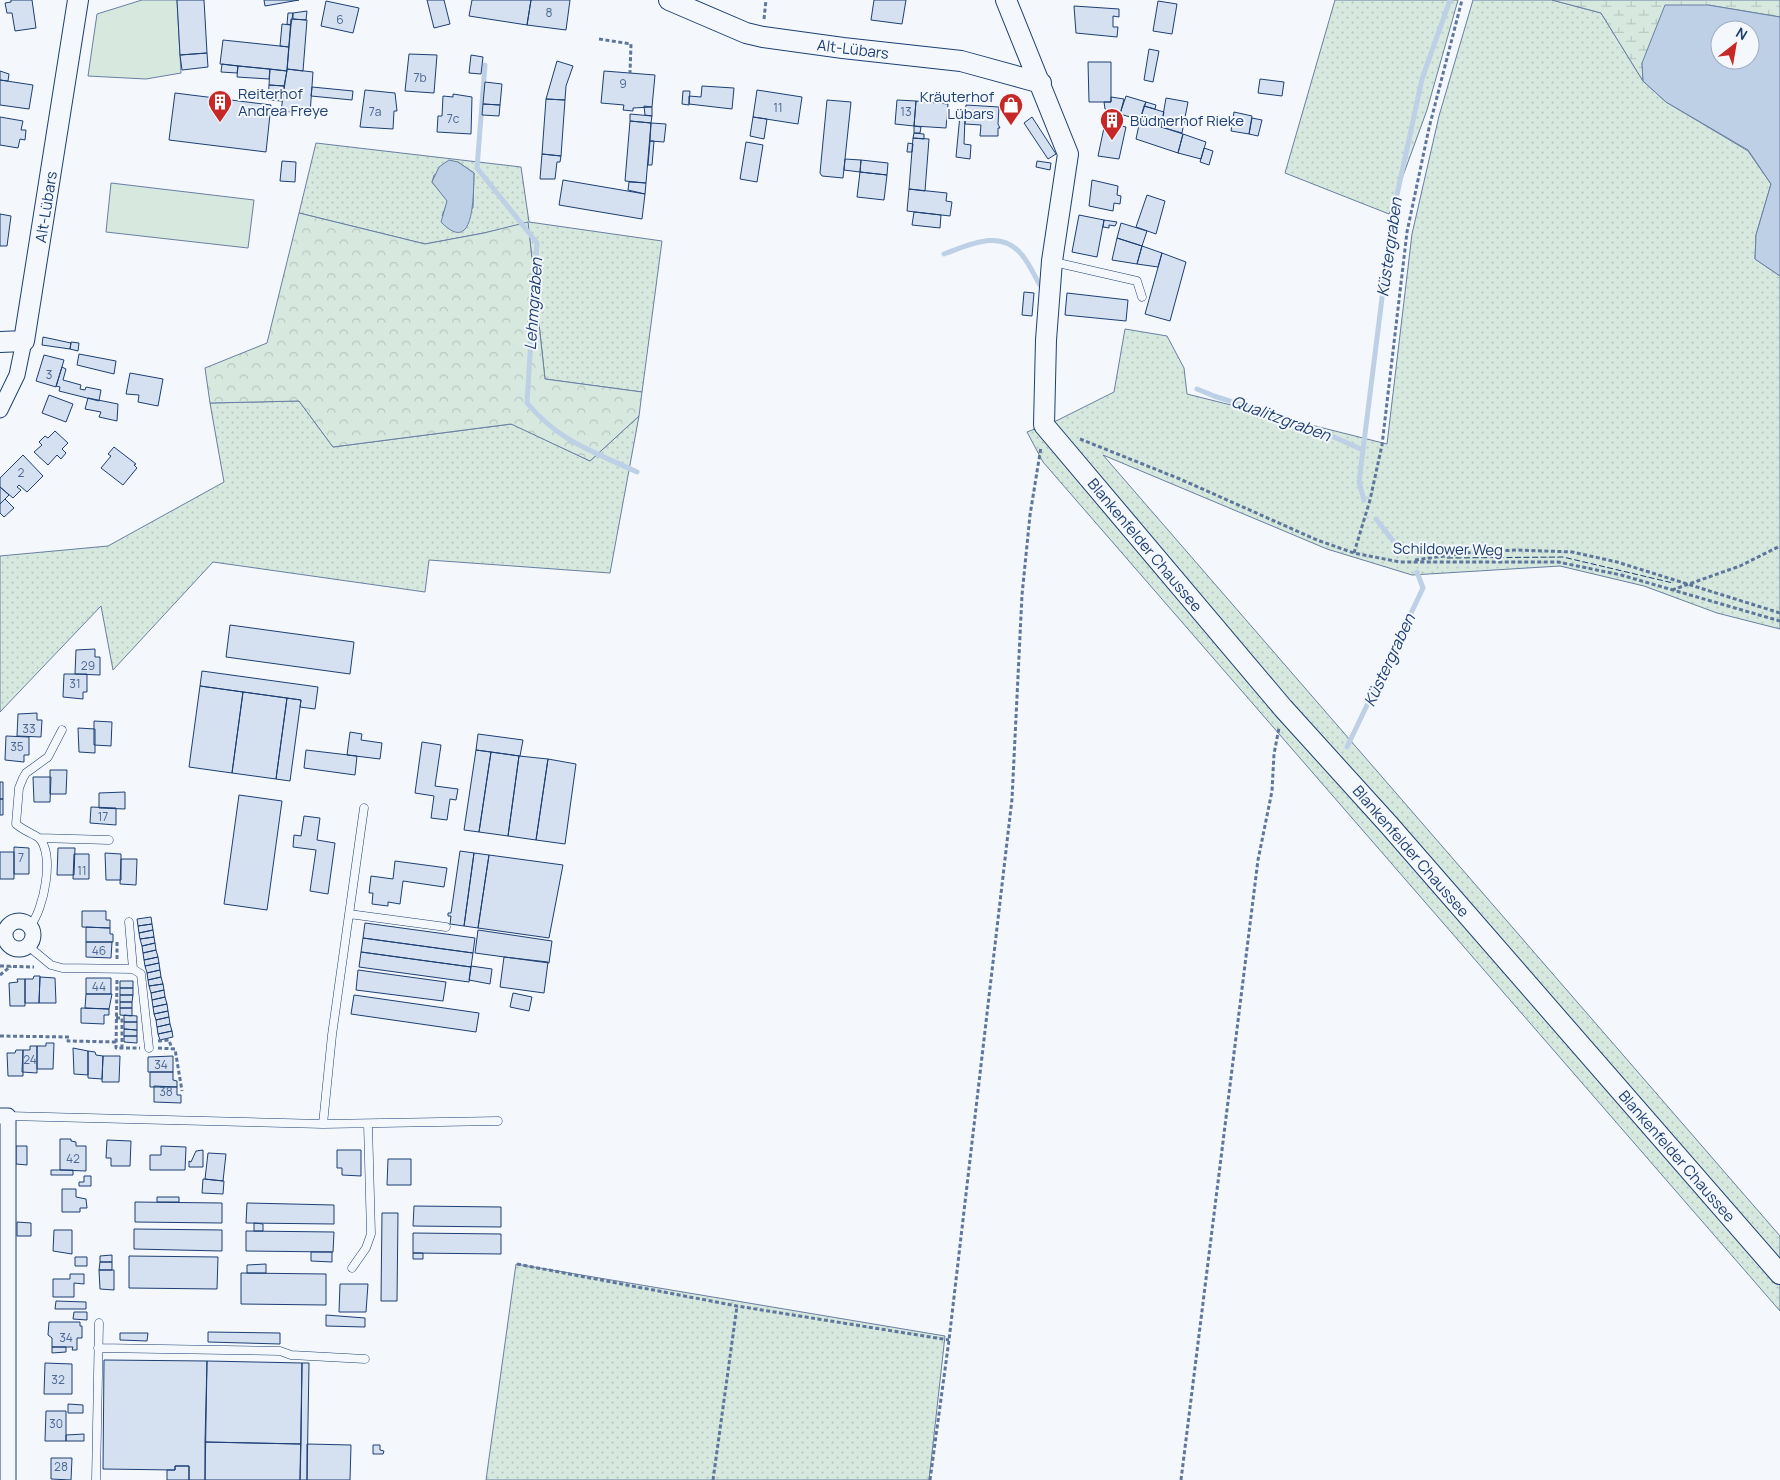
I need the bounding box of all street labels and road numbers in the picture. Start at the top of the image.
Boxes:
street label: Alt-Lübars [816,34,890,64]
street label: Alt-Lübars [30,170,62,244]
street label: Blankenfelder Chaussee [1083,474,1207,616]
street label: Schildower Weg [1393,538,1503,560]
street label: Blankenfelder Chaussee [1348,781,1474,922]
street label: Blankenfelder Chaussee [1614,1086,1740,1227]

